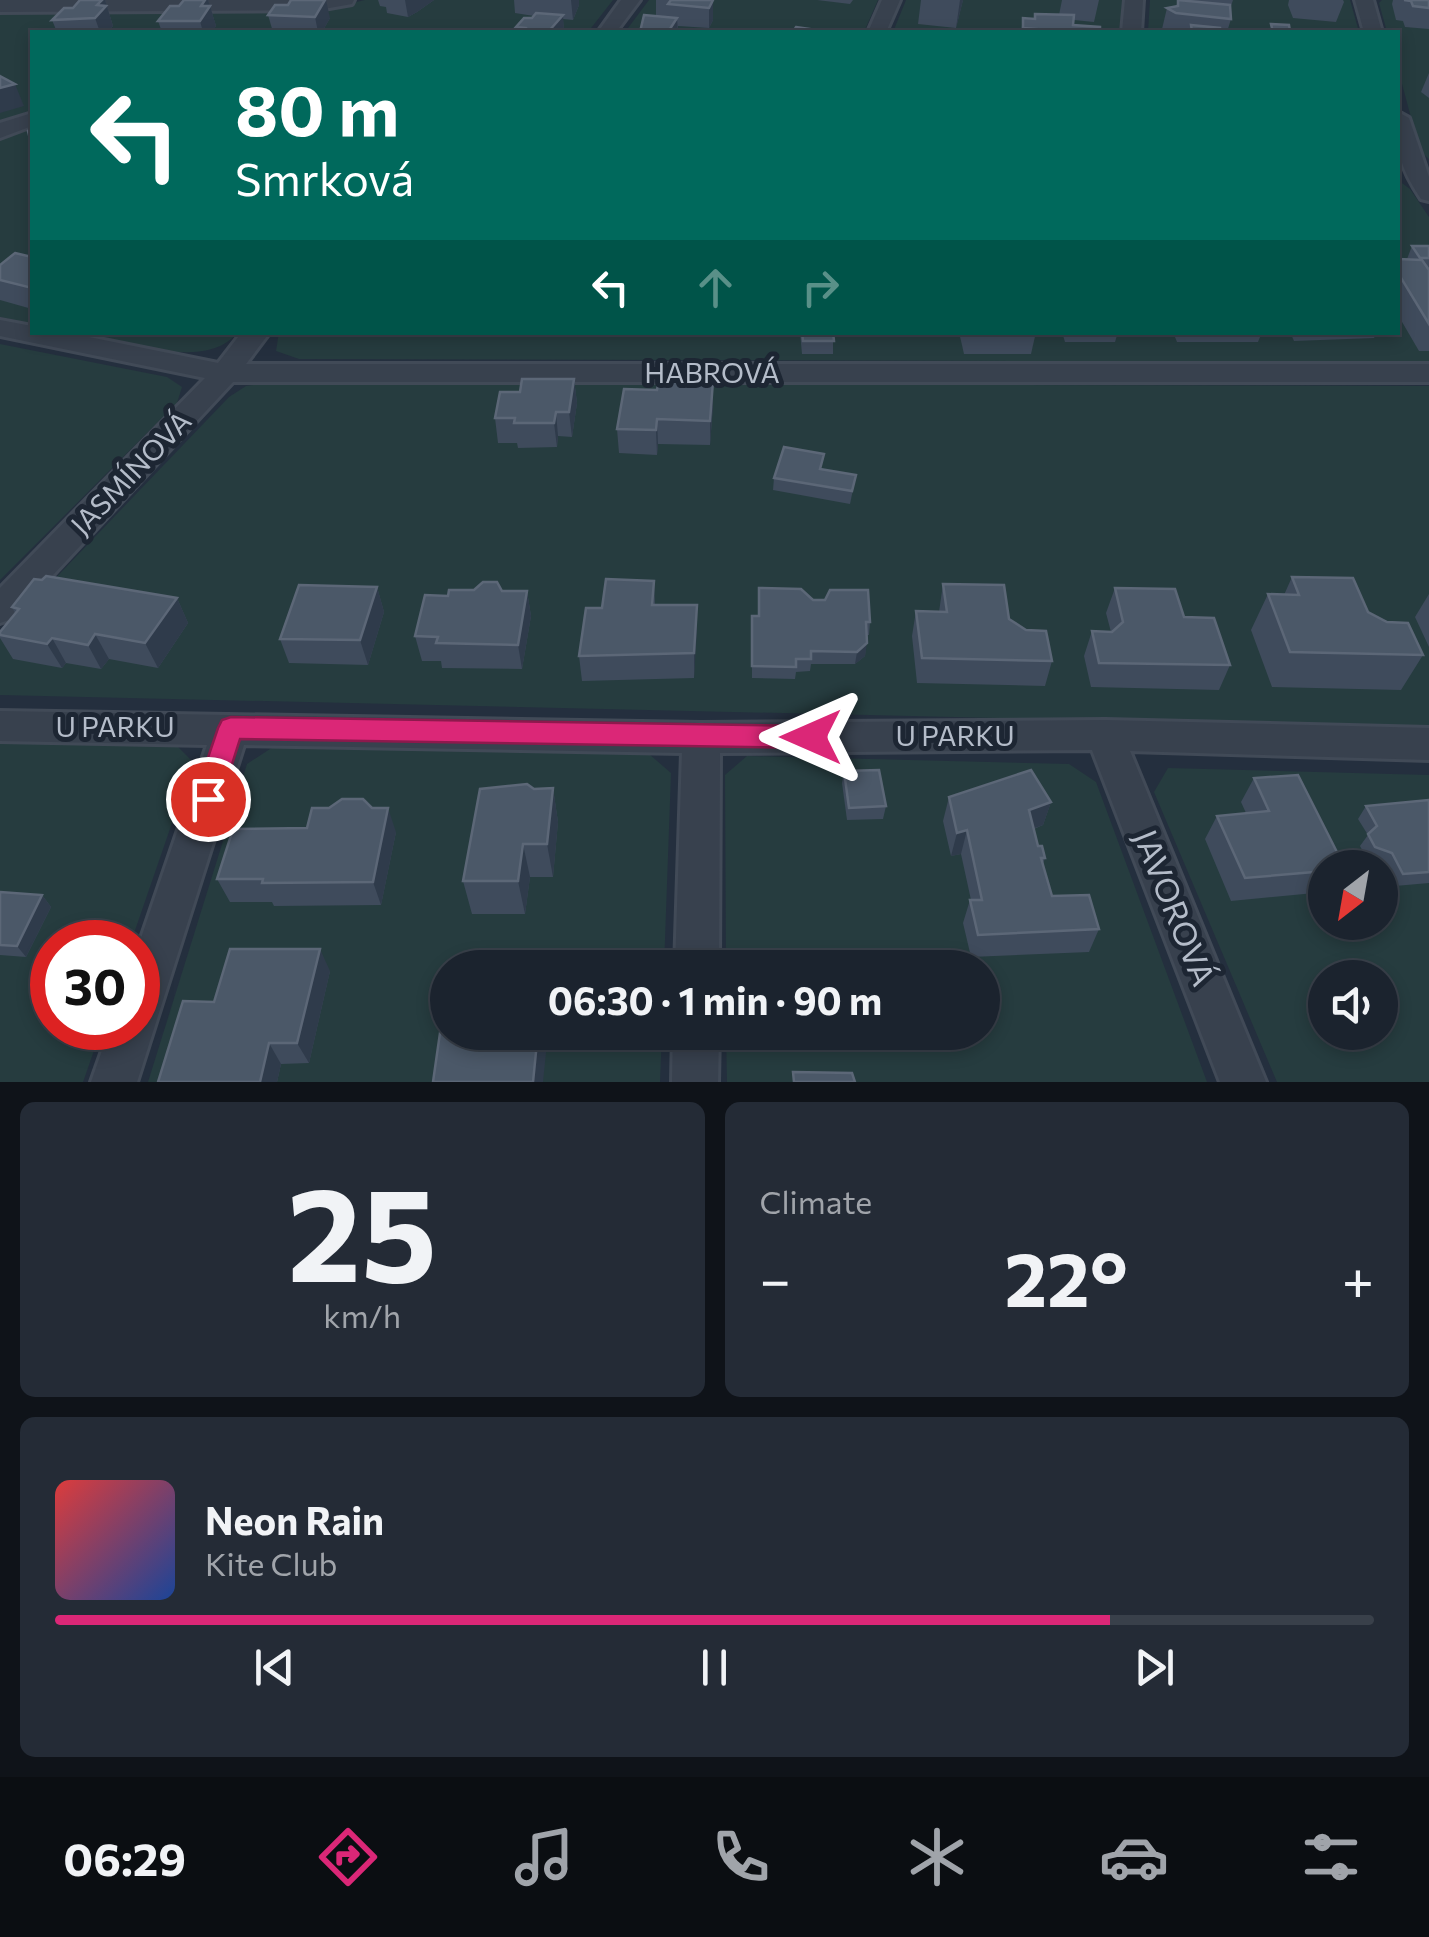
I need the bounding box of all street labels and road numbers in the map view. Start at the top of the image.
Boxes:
street label: HABROVÁ [644,355,780,389]
street label: JASMÍNOVÁ [63,404,198,541]
street label: U PARKU [55,709,175,743]
street label: U PARKU [895,718,1015,752]
street label: JAVOROVÁ [1126,823,1225,991]

